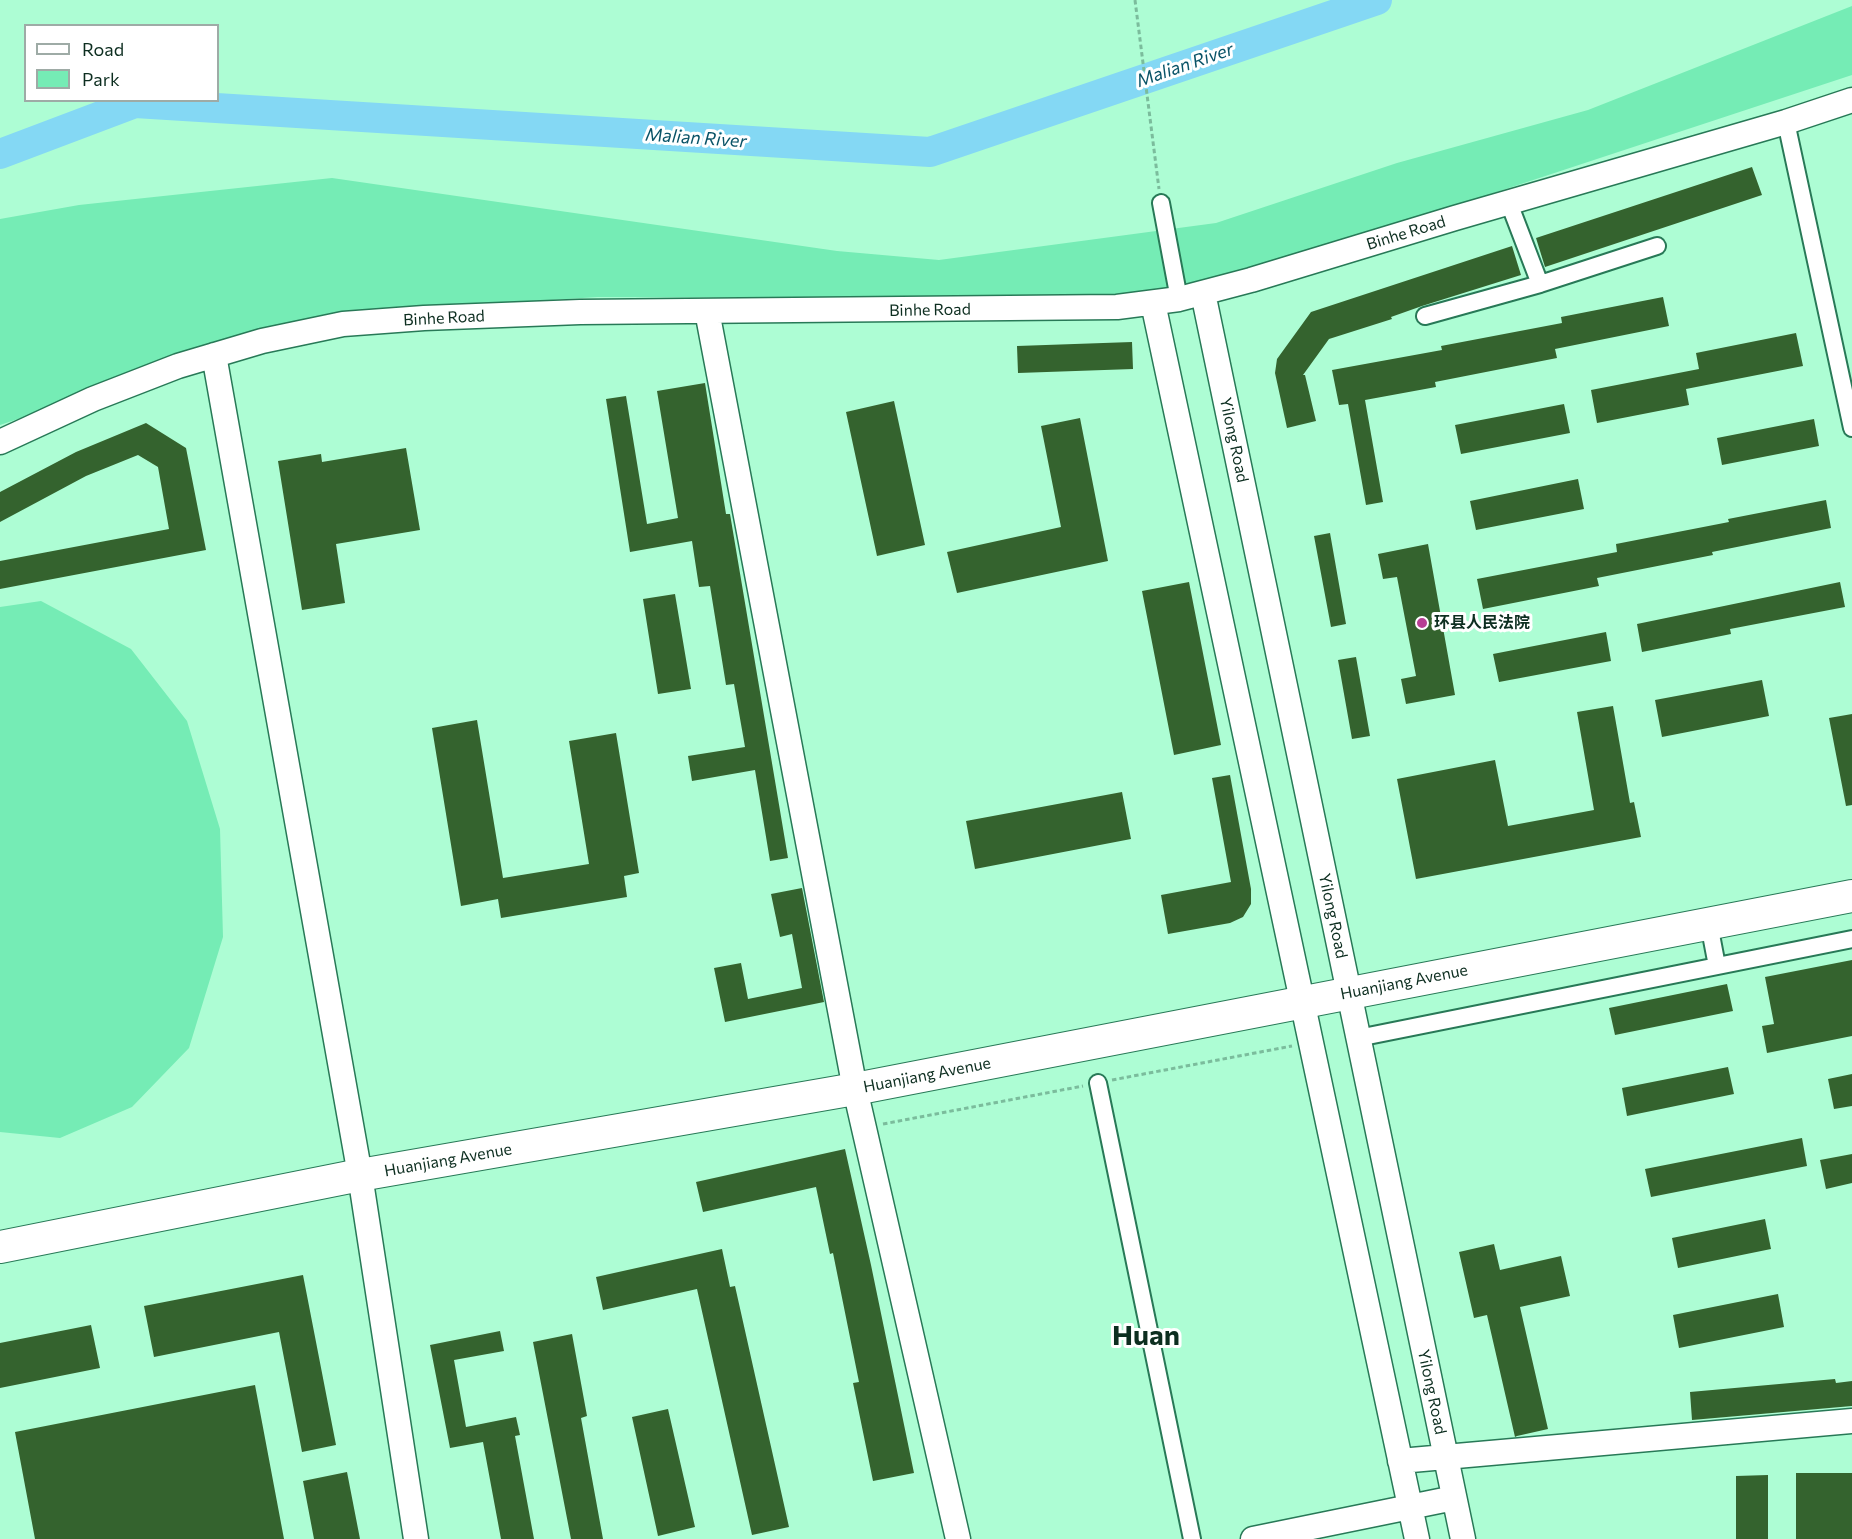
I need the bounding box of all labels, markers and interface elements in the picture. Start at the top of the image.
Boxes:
legend [24,24,219,102]
text: Road [82,38,124,60]
water label: Malian River [1134,38,1236,92]
text: Park [82,68,120,90]
water label: Malian River [645,124,747,152]
street label: Binhe Road [1364,212,1448,254]
street label: Binhe Road [889,300,971,320]
street label: Binhe Road [403,306,485,330]
street label: Yilong Road [1216,396,1252,484]
place label: 环县人民法院 [1434,613,1530,633]
marker: 环县人民法院 [1415,616,1429,630]
street label: Yilong Road [1315,872,1351,960]
street label: Huanjiang Avenue [1339,960,1469,1004]
street label: Huanjiang Avenue [862,1053,992,1097]
street label: Huanjiang Avenue [383,1139,513,1181]
district label: Huan [1112,1319,1180,1353]
street label: Yilong Road [1414,1348,1450,1436]

